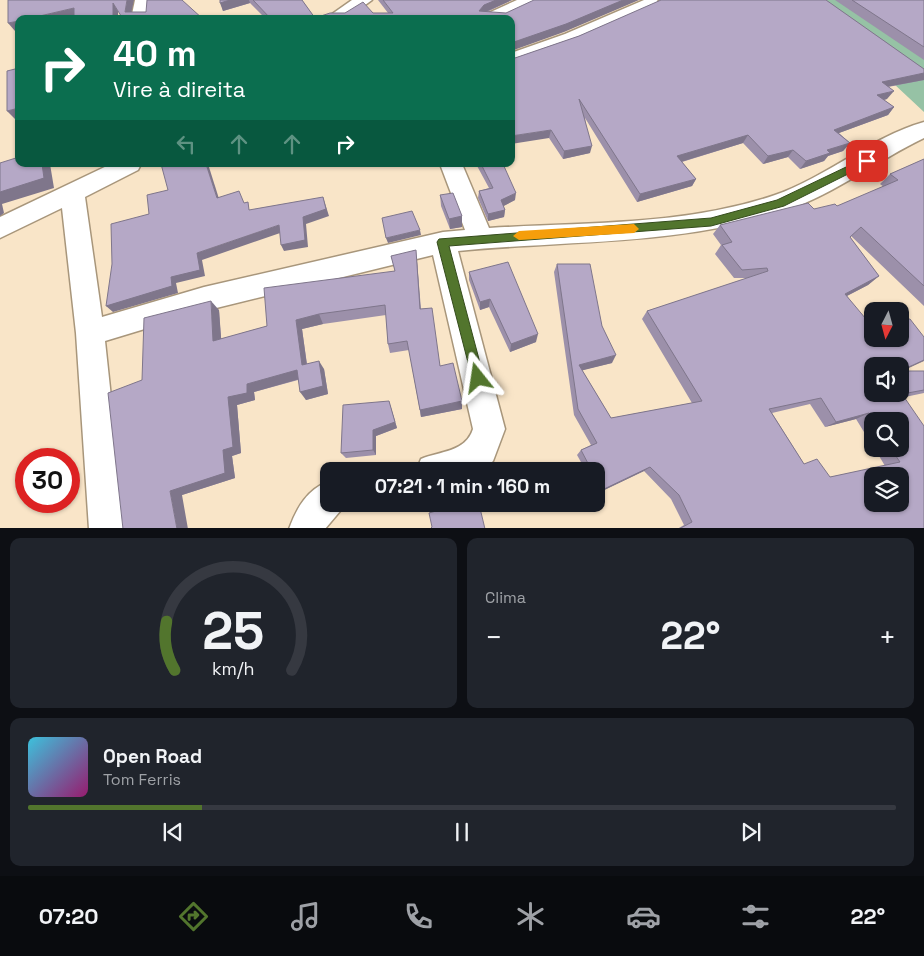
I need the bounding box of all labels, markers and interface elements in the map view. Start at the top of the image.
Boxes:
text: 40 m [113,32,197,76]
icon: right [30,35,95,100]
text: Vire à direita [113,75,245,103]
icon: left [172,130,200,158]
icon: ahead [225,130,253,158]
icon: ahead [278,130,306,158]
icon: right [331,130,359,158]
pin [846,140,888,182]
icon: arrive [853,147,881,175]
north arrow [864,302,909,348]
map controls [864,302,909,512]
position arrow [451,351,503,403]
button: sound [864,357,909,402]
button: search [864,412,909,457]
speed limit sign: 30 [15,448,80,513]
button: layers [864,467,909,512]
text: 07:21 · 1 min · 160 m [375,474,550,499]
text: Clima [485,587,526,608]
text: 25 [202,598,265,664]
text: 22° [660,612,721,660]
text: − [485,619,502,655]
text: + [879,619,896,655]
text: km/h [212,657,255,680]
text: Open Road [103,744,202,769]
text: Tom Ferris [103,769,181,790]
icon: previous [159,818,187,846]
icon: pause [448,818,476,846]
icon: next [737,818,765,846]
icon: directions [176,899,211,934]
icon: music [288,899,323,934]
icon: phone [401,899,436,934]
icon: climate [513,899,548,934]
icon: car [626,899,661,934]
icon: filters [738,899,773,934]
text: 07:20 [39,902,99,930]
text: 22° [850,902,885,930]

